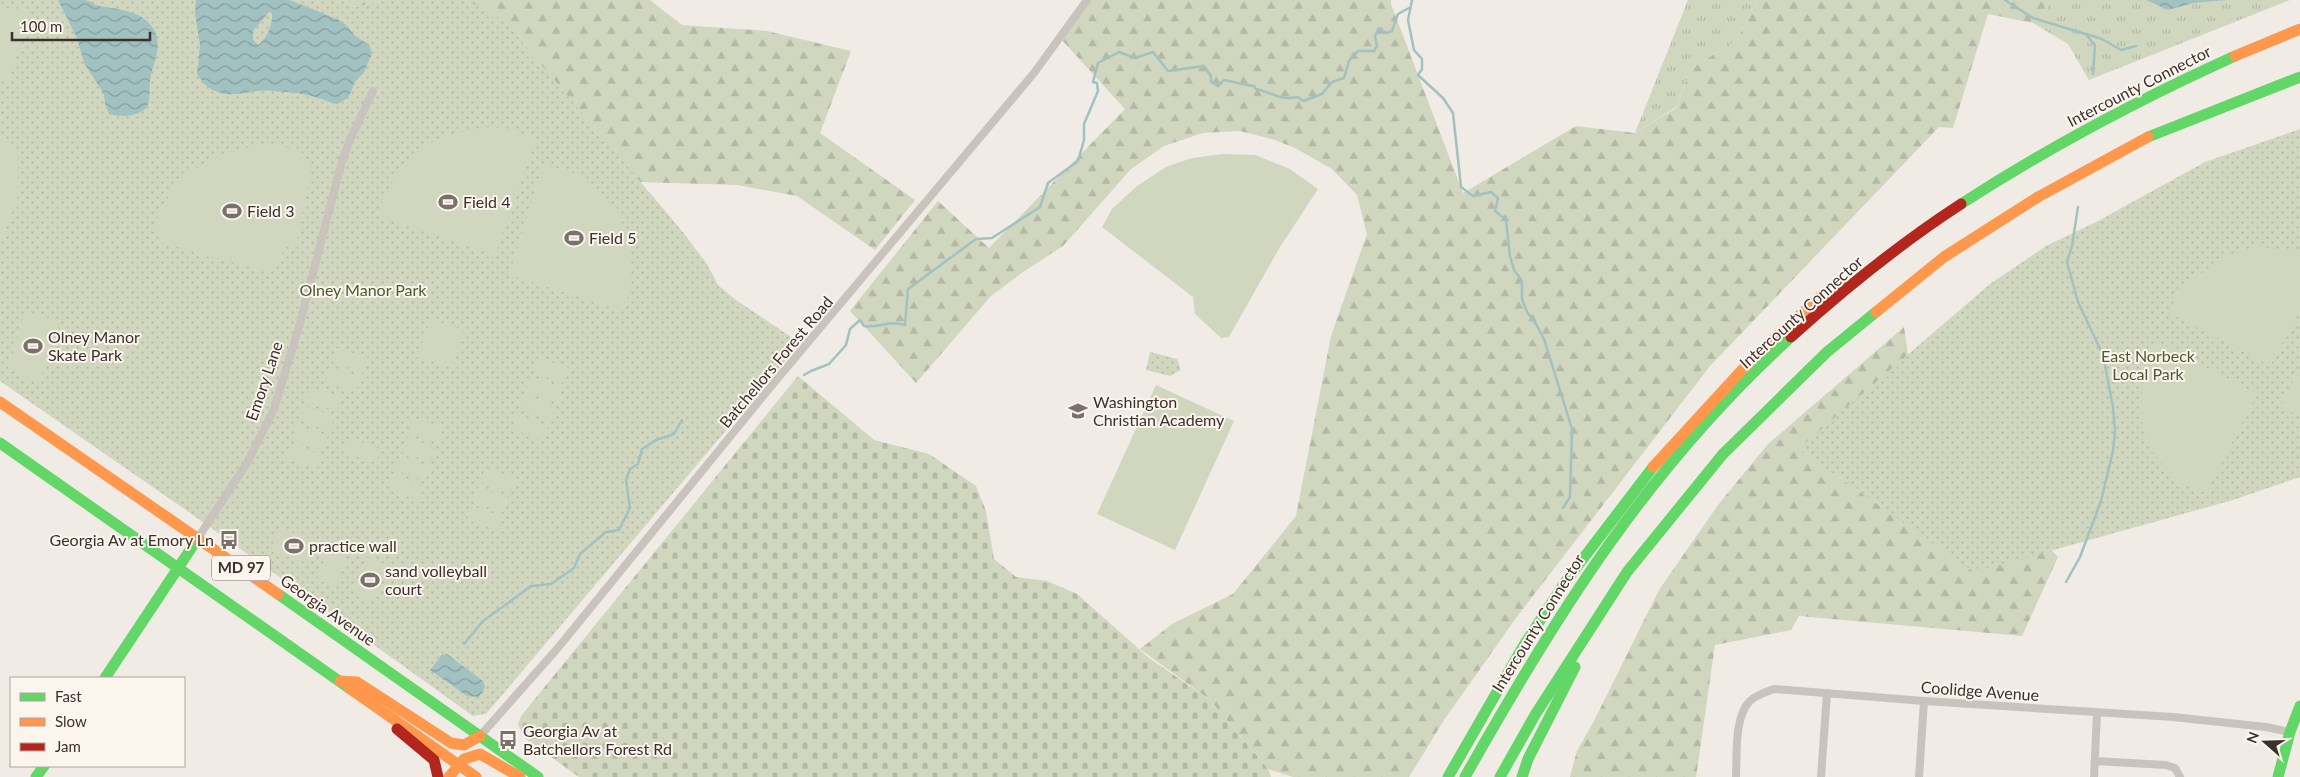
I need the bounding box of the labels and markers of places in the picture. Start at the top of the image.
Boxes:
sports icon: Field 4 [437,191,459,213]
place label: Field 4 [463,192,510,211]
sports icon: Field 3 [221,200,243,222]
place label: Field 3 [247,201,294,220]
sports icon: Field 5 [563,227,585,249]
place label: Field 5 [589,228,636,247]
place label: Olney Manor Skate Park [48,327,140,364]
sports icon: Olney Manor Skate Park [22,335,44,357]
place label: Washington Christian Academy [1093,392,1225,429]
school or university icon: Washington Christian Academy [1067,400,1089,422]
bus stop icon: Georgia Av at Emory Ln [218,529,240,551]
place label: Georgia Av at Emory Ln [50,530,214,549]
sports icon: practice wall [283,535,305,557]
place label: practice wall [309,536,397,555]
place label: sand volleyball court [385,561,487,598]
sports icon: sand volleyball court [359,569,381,591]
place label: Georgia Av at Batchellors Forest Rd [523,721,672,758]
bus stop icon: Georgia Av at Batchellors Forest Rd [497,729,519,751]

